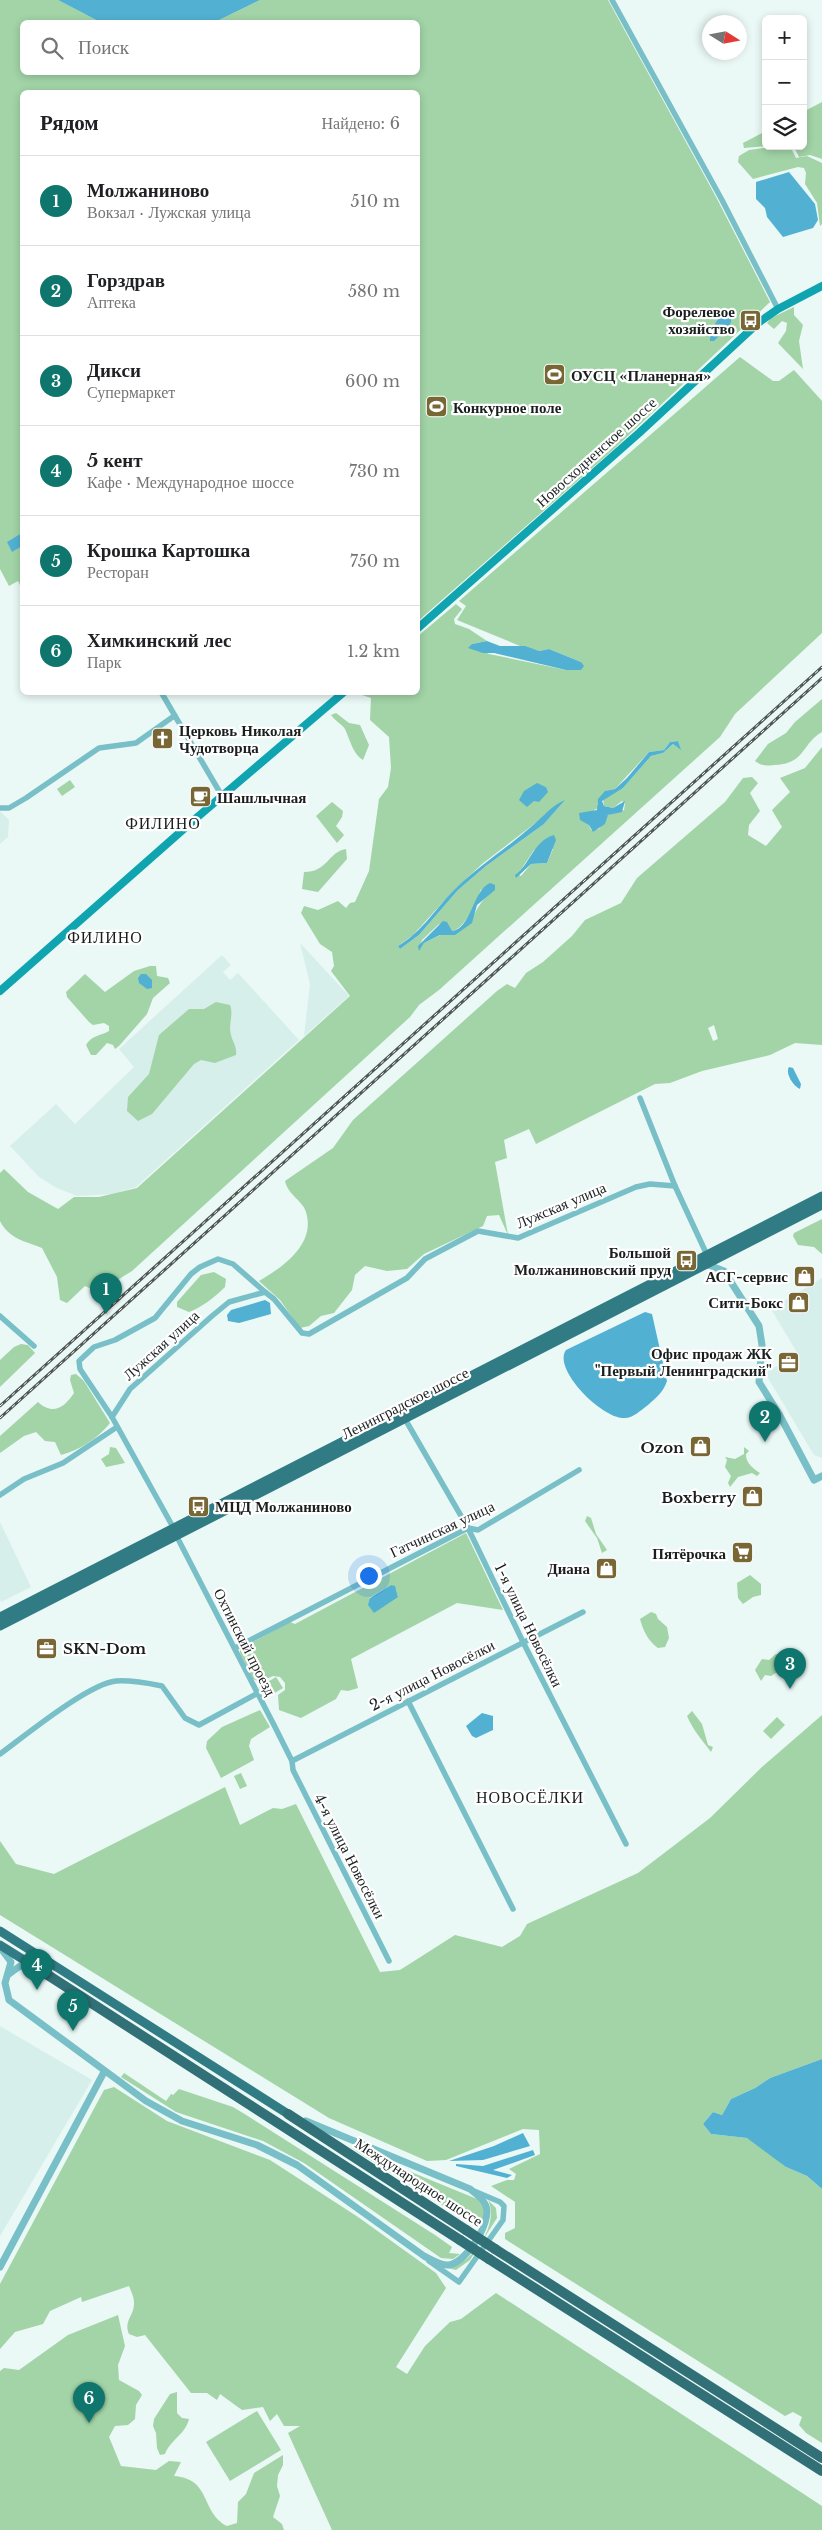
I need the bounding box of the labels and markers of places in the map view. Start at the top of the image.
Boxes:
place label: Форелевое хозяйство [662,302,735,338]
bus stop icon: Форелевое хозяйство [739,308,763,332]
sports icon: ОУСЦ «Планерная» [543,363,567,387]
place label: ОУСЦ «Планерная» [571,366,711,385]
sports icon: Конкурное поле [425,395,449,419]
place label: Конкурное поле [453,398,562,417]
place label: Церковь Николая Чудотворца [179,721,301,757]
church icon: Церковь Николая Чудотворца [151,727,175,751]
cafe icon: Шашлычная [189,785,213,809]
place label: Шашлычная [217,788,306,807]
place label: Большой Молжаниновский пруд [514,1243,671,1279]
bus stop icon: Большой Молжаниновский пруд [675,1249,699,1273]
shop icon: АСГ-сервис [792,1264,816,1288]
place label: АСГ-сервис [705,1267,788,1286]
pin: 1 [90,1273,122,1314]
shop icon: Сити-Бокс [787,1290,811,1314]
place label: Сити-Бокс [708,1293,783,1312]
place label: Офис продаж ЖК "Первый Ленинградский" [595,1344,772,1380]
office icon: Офис продаж ЖК "Первый Ленинградский" [776,1350,800,1374]
pin: 2 [749,1401,781,1442]
shop icon: Ozon [688,1435,712,1459]
place label: Ozon [641,1438,684,1457]
shop icon: Boxberry [740,1485,764,1509]
place label: Boxberry [661,1488,736,1507]
bus stop icon: МЦД Молжаниново [187,1494,211,1518]
place label: МЦД Молжаниново [215,1497,352,1516]
supermarket icon: Пятёрочка [730,1541,754,1565]
place label: Пятёрочка [652,1544,726,1563]
shop icon: Диана [594,1556,618,1580]
place label: Диана [547,1559,590,1578]
office icon: SKN-Dom [35,1636,59,1660]
place label: SKN-Dom [63,1639,147,1658]
pin: 3 [774,1648,806,1689]
pin: 4 [21,1949,53,1990]
pin: 5 [57,1990,89,2031]
pin: 6 [73,2382,105,2423]

